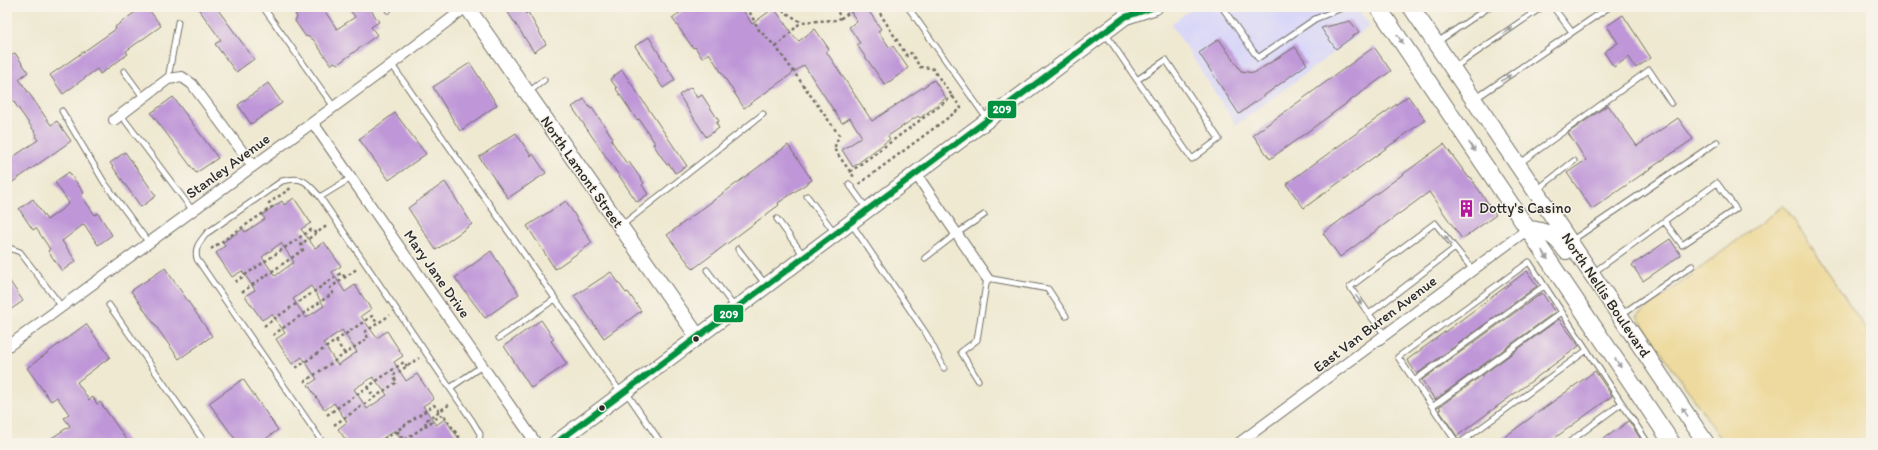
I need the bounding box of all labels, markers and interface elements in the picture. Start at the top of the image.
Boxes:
one-way arrow [1503,27,1513,35]
one-way arrow [1396,34,1404,45]
one-way arrow [1501,74,1511,82]
line badge: 209 [987,100,1017,119]
text: 209 [993,103,1011,116]
street label: North Lamont Street [537,113,628,232]
street label: Stanley Avenue [183,130,273,202]
one-way arrow [1468,142,1476,152]
building icon: Dotty's Casino [1456,198,1476,218]
place label: Dotty's Casino [1479,199,1571,217]
street label: Mary Jane Drive [400,227,474,321]
street label: North Nellis Boulevard [1558,229,1655,361]
one-way arrow [1444,234,1453,245]
one-way arrow [1541,250,1549,260]
street label: East Van Buren Avenue [1310,272,1440,376]
one-way arrow [1355,294,1363,305]
line badge: 209 [713,304,744,323]
text: 209 [720,308,738,321]
unlabelled marker [691,334,701,344]
one-way arrow [1614,357,1622,368]
unlabelled marker [597,403,607,413]
one-way arrow [1681,407,1689,417]

